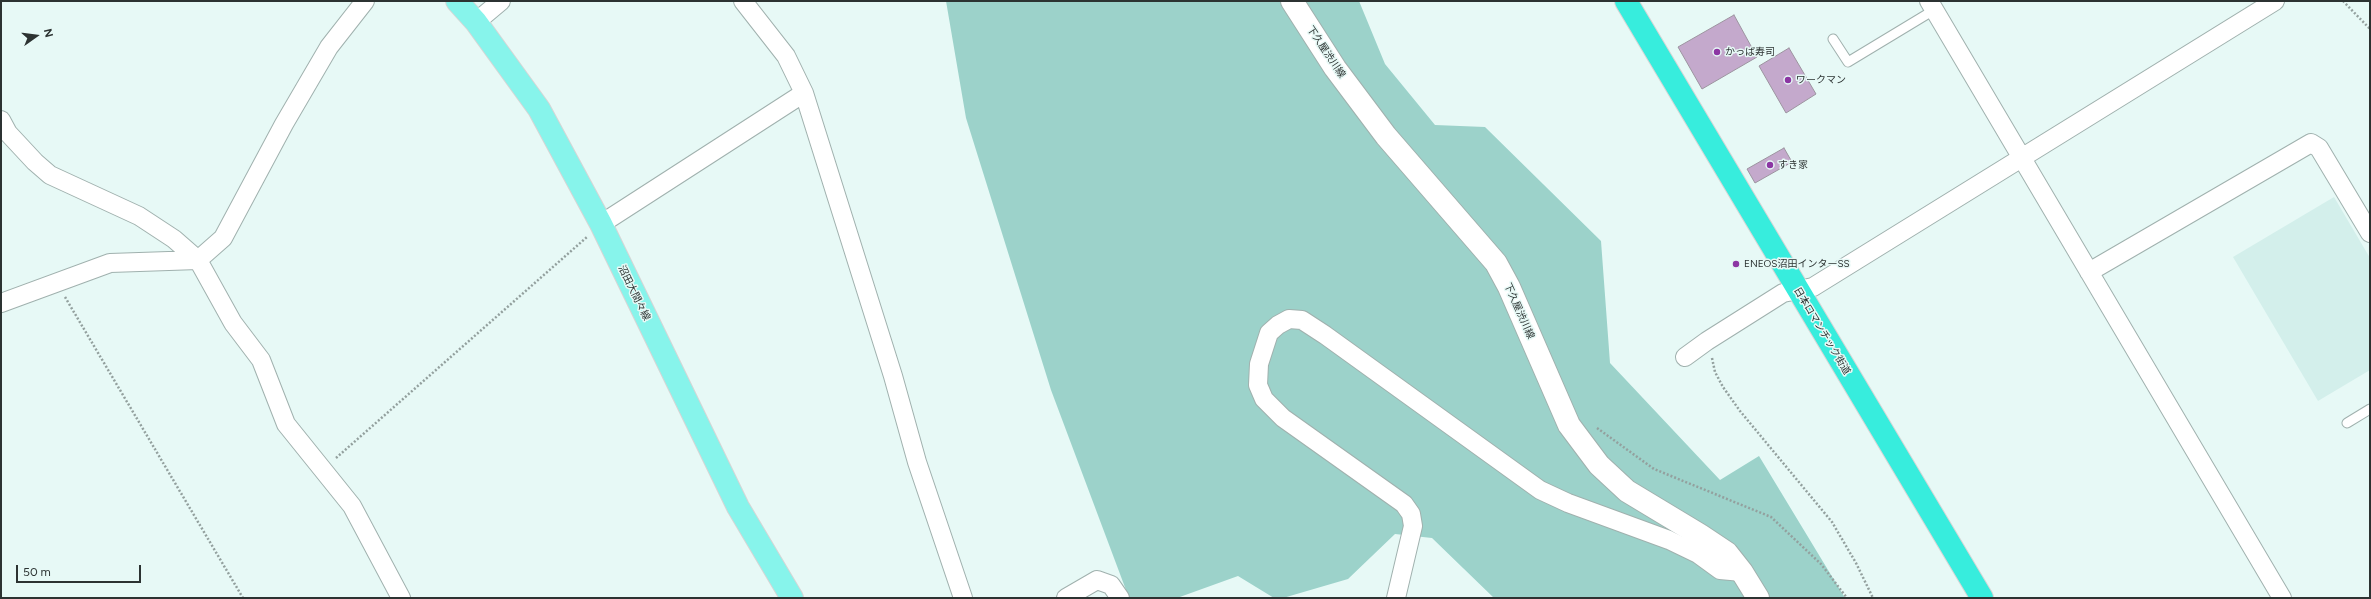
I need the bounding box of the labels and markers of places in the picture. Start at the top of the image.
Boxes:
place label: かっぱ寿司 [1725,46,1775,58]
marker: かっぱ寿司 [1712,47,1722,57]
place label: ワークマン [1796,74,1846,86]
marker: ワークマン [1783,75,1793,85]
place label: すき家 [1778,159,1808,171]
marker: すき家 [1765,160,1775,170]
place label: ENEOS沼田インターSS [1744,258,1850,270]
marker: ENEOS沼田インターSS [1731,259,1741,269]

